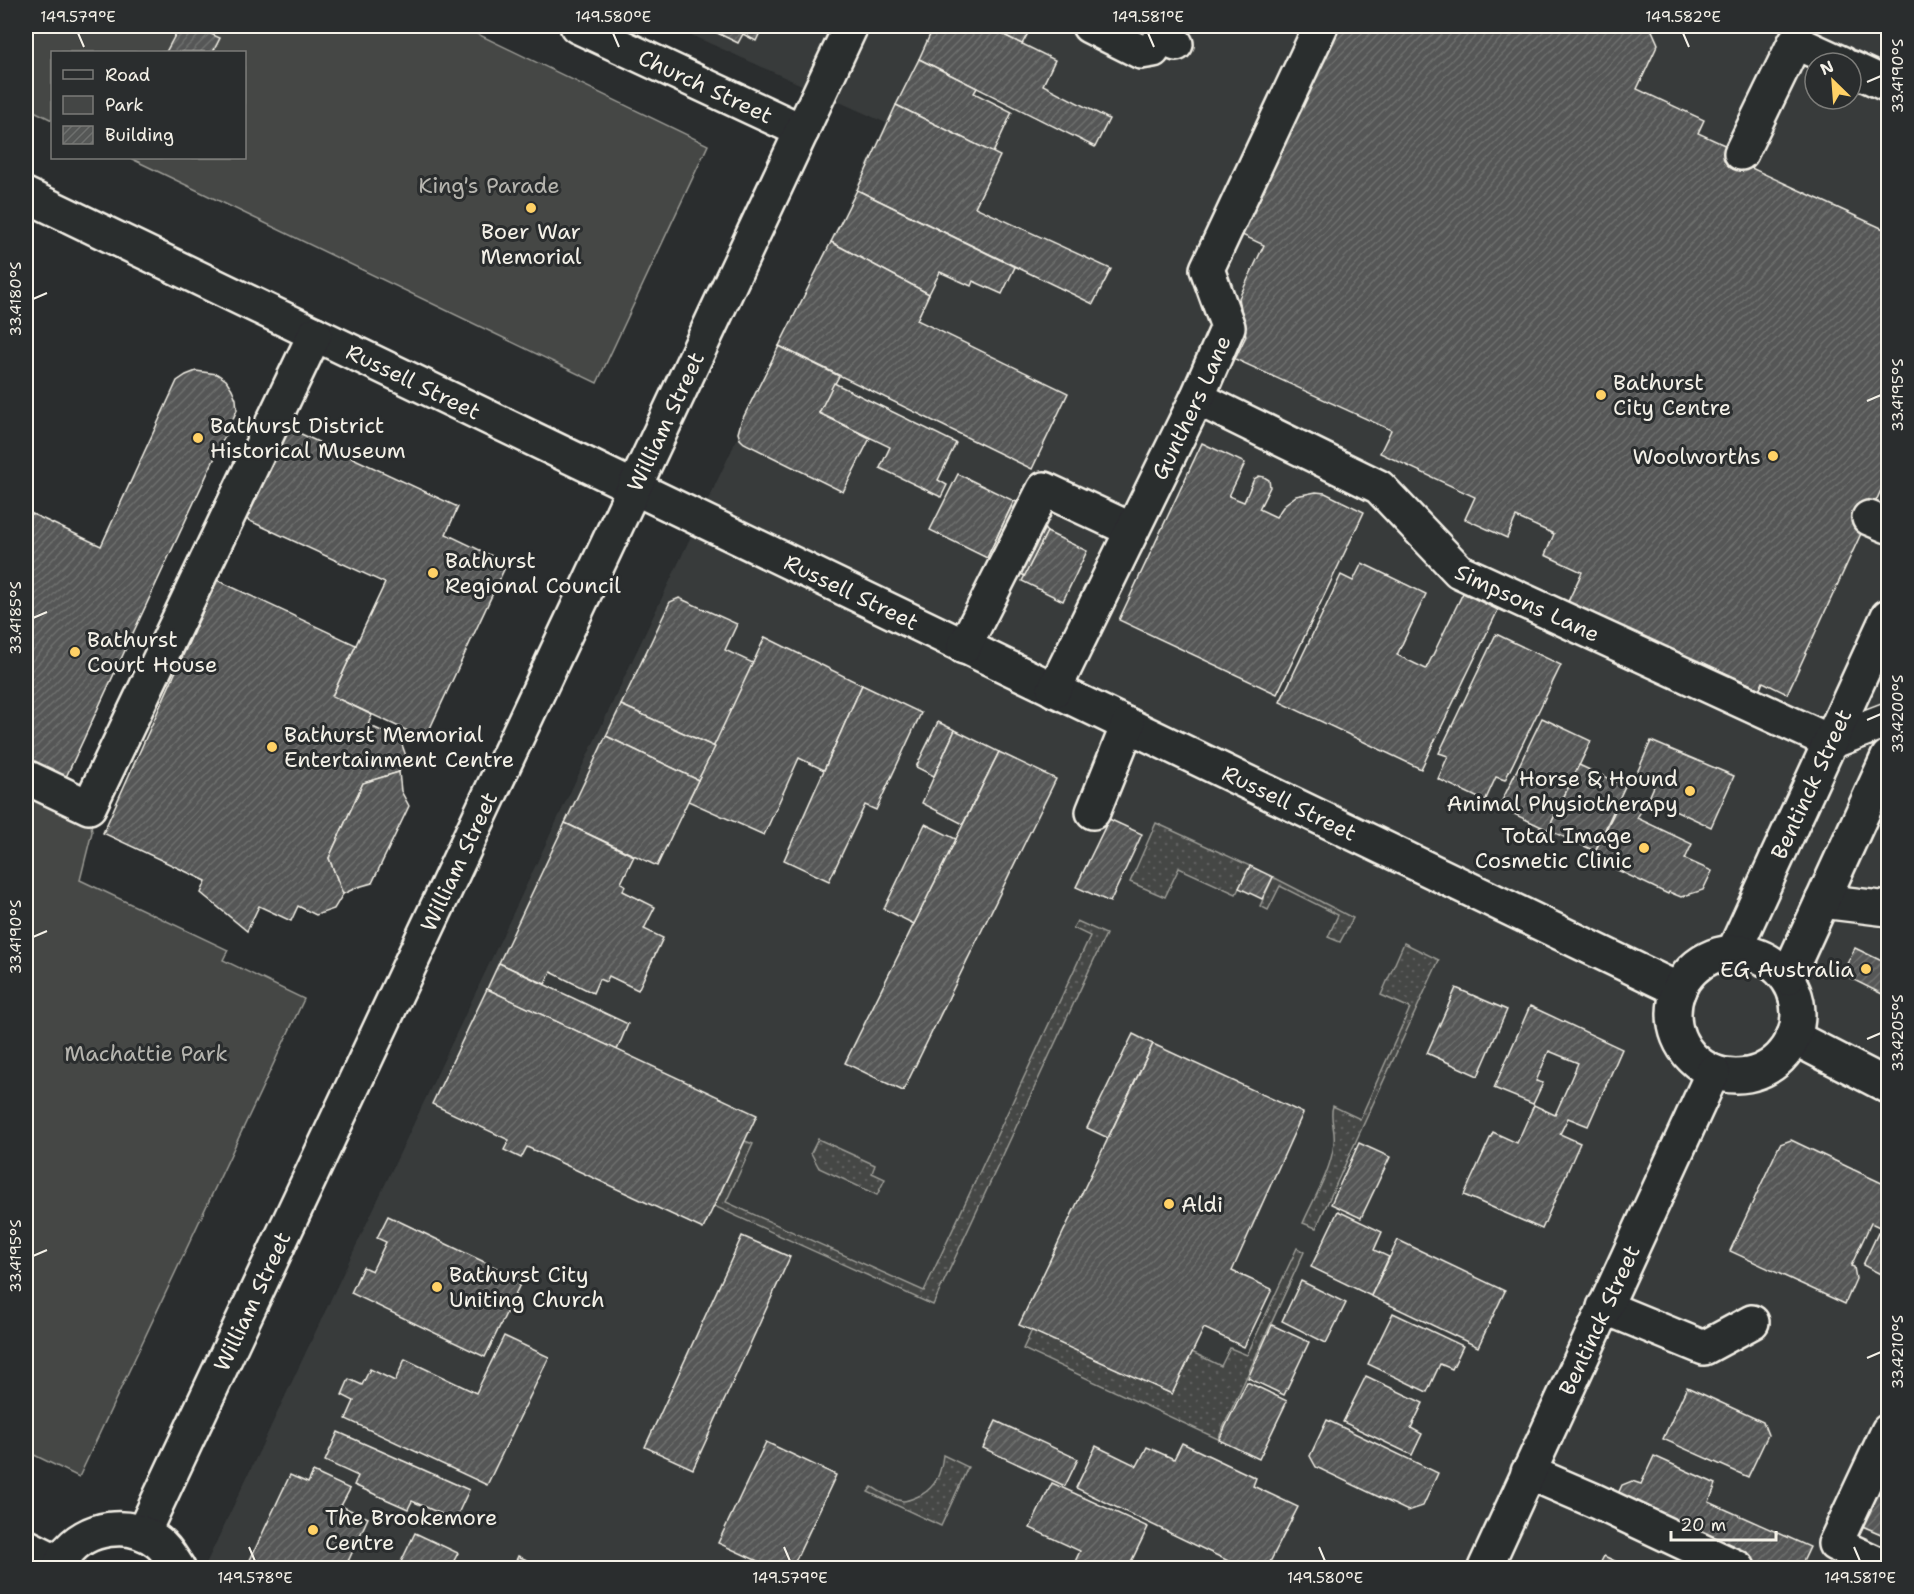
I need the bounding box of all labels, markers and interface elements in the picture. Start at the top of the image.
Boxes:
text: 149.579°E [40,7,116,27]
text: 149.580°E [575,7,651,27]
text: 149.581°E [1112,7,1184,27]
text: 149.582°E [1645,7,1721,27]
text: 33.4190°S [1888,39,1908,113]
street label: Church Street [634,42,778,130]
legend [51,51,246,159]
north arrow [1803,51,1863,111]
text: N [1817,56,1837,80]
text: Road [105,63,150,87]
text: Park [105,93,144,117]
text: Building [105,123,174,147]
park label: King's Parade [418,171,560,200]
marker: Boer War Memorial [524,201,538,215]
place label: Boer War Memorial [481,217,582,271]
text: 33.4180°S [6,262,26,336]
street label: Gunthers Lane [1145,331,1237,485]
street label: Russell Street [342,337,486,426]
street label: William Street [620,347,710,496]
text: 33.4195°S [1888,358,1908,432]
place label: Bathurst City Centre [1613,368,1731,422]
marker: Bathurst City Centre [1594,388,1608,402]
place label: Bathurst District Historical Museum [210,411,406,465]
marker: Bathurst District Historical Museum [191,431,205,445]
place label: Woolworths [1633,442,1761,471]
marker: Woolworths [1766,449,1780,463]
place label: Bathurst Regional Council [445,546,621,600]
street label: Russell Street [779,547,923,637]
street label: Simpsons Lane [1450,557,1605,648]
marker: Bathurst Regional Council [426,566,440,580]
text: 33.4185°S [6,581,26,655]
place label: Bathurst Court House [87,625,217,679]
marker: Bathurst Court House [68,645,82,659]
text: 33.4200°S [1888,675,1908,753]
street label: Bentinck Street [1764,704,1858,864]
place label: Bathurst Memorial Entertainment Centre [284,720,514,774]
marker: Bathurst Memorial Entertainment Centre [265,740,279,754]
street label: Russell Street [1217,758,1361,847]
place label: Horse & Hound Animal Physiotherapy [1446,764,1678,818]
marker: Horse & Hound Animal Physiotherapy [1683,784,1697,798]
street label: William Street [413,787,504,936]
place label: Total Image Cosmetic Clinic [1475,821,1632,875]
marker: Total Image Cosmetic Clinic [1637,841,1651,855]
text: 33.4190°S [6,900,26,974]
place label: EG Australia [1720,955,1854,984]
marker: EG Australia [1859,962,1873,976]
text: 33.4205°S [1888,994,1908,1072]
park label: Machattie Park [64,1039,228,1068]
place label: Aldi [1181,1190,1223,1219]
marker: Aldi [1162,1197,1176,1211]
text: 33.4195°S [6,1219,26,1293]
street label: William Street [207,1227,297,1376]
street label: Bentinck Street [1552,1240,1646,1400]
place label: Bathurst City Uniting Church [449,1260,605,1314]
marker: Bathurst City Uniting Church [430,1280,444,1294]
text: 33.4210°S [1888,1315,1908,1389]
place label: The Brookemore Centre [325,1503,497,1557]
scale bar [1671,1504,1776,1542]
text: 20 m [1680,1513,1726,1537]
marker: The Brookemore Centre [306,1523,320,1537]
text: 149.578°E [217,1568,293,1588]
text: 149.579°E [752,1568,828,1588]
text: 149.580°E [1287,1568,1363,1588]
text: 149.581°E [1824,1568,1896,1588]

